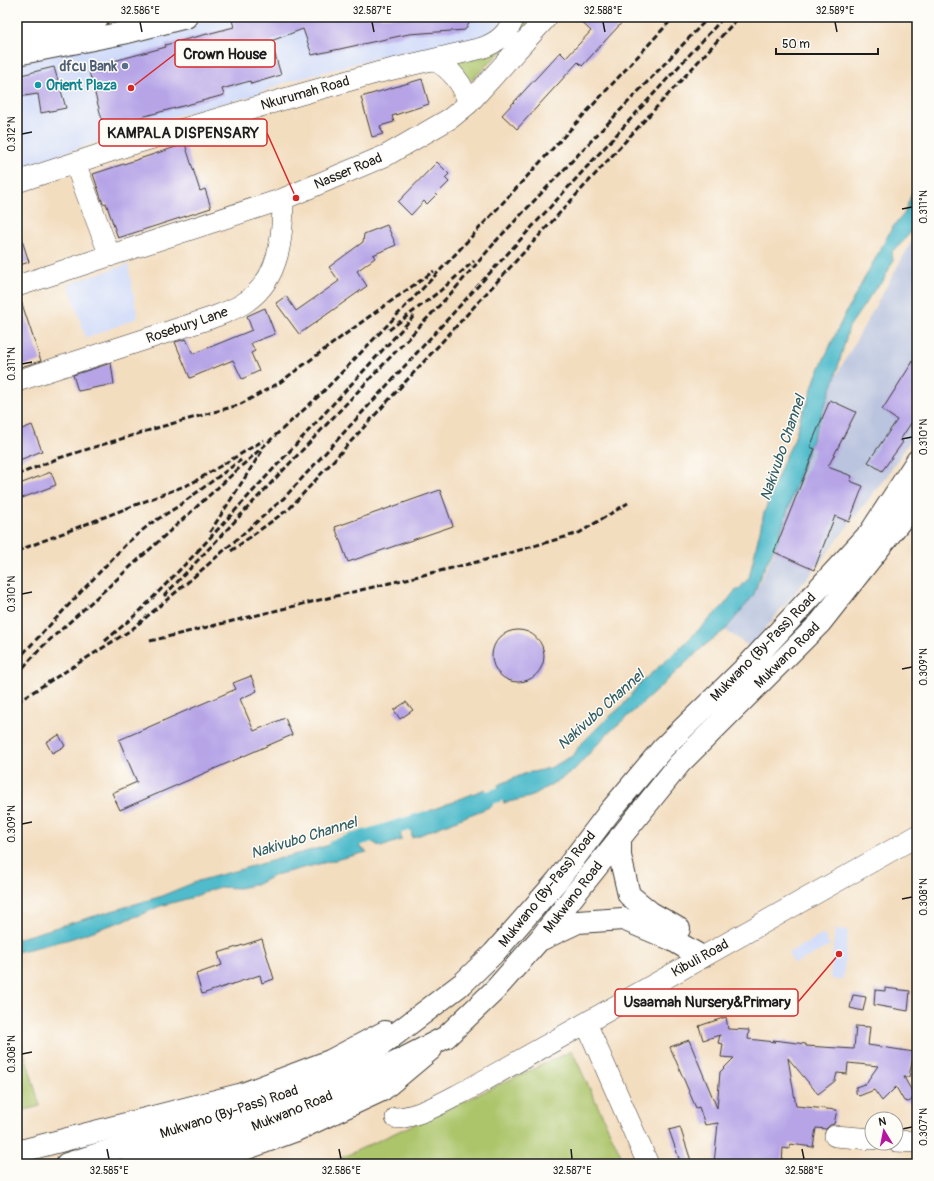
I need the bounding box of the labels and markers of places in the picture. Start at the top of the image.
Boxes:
callout: Crown House [175,40,275,67]
place label: dfcu Bank [59,58,117,75]
marker: dfcu Bank [120,61,130,71]
place label: Orient Plaza [46,77,117,94]
marker: Orient Plaza [33,80,43,90]
callout: KAMPALA DISPENSARY [99,119,267,146]
callout: Usaamah Nursery&Primary [615,989,798,1016]

